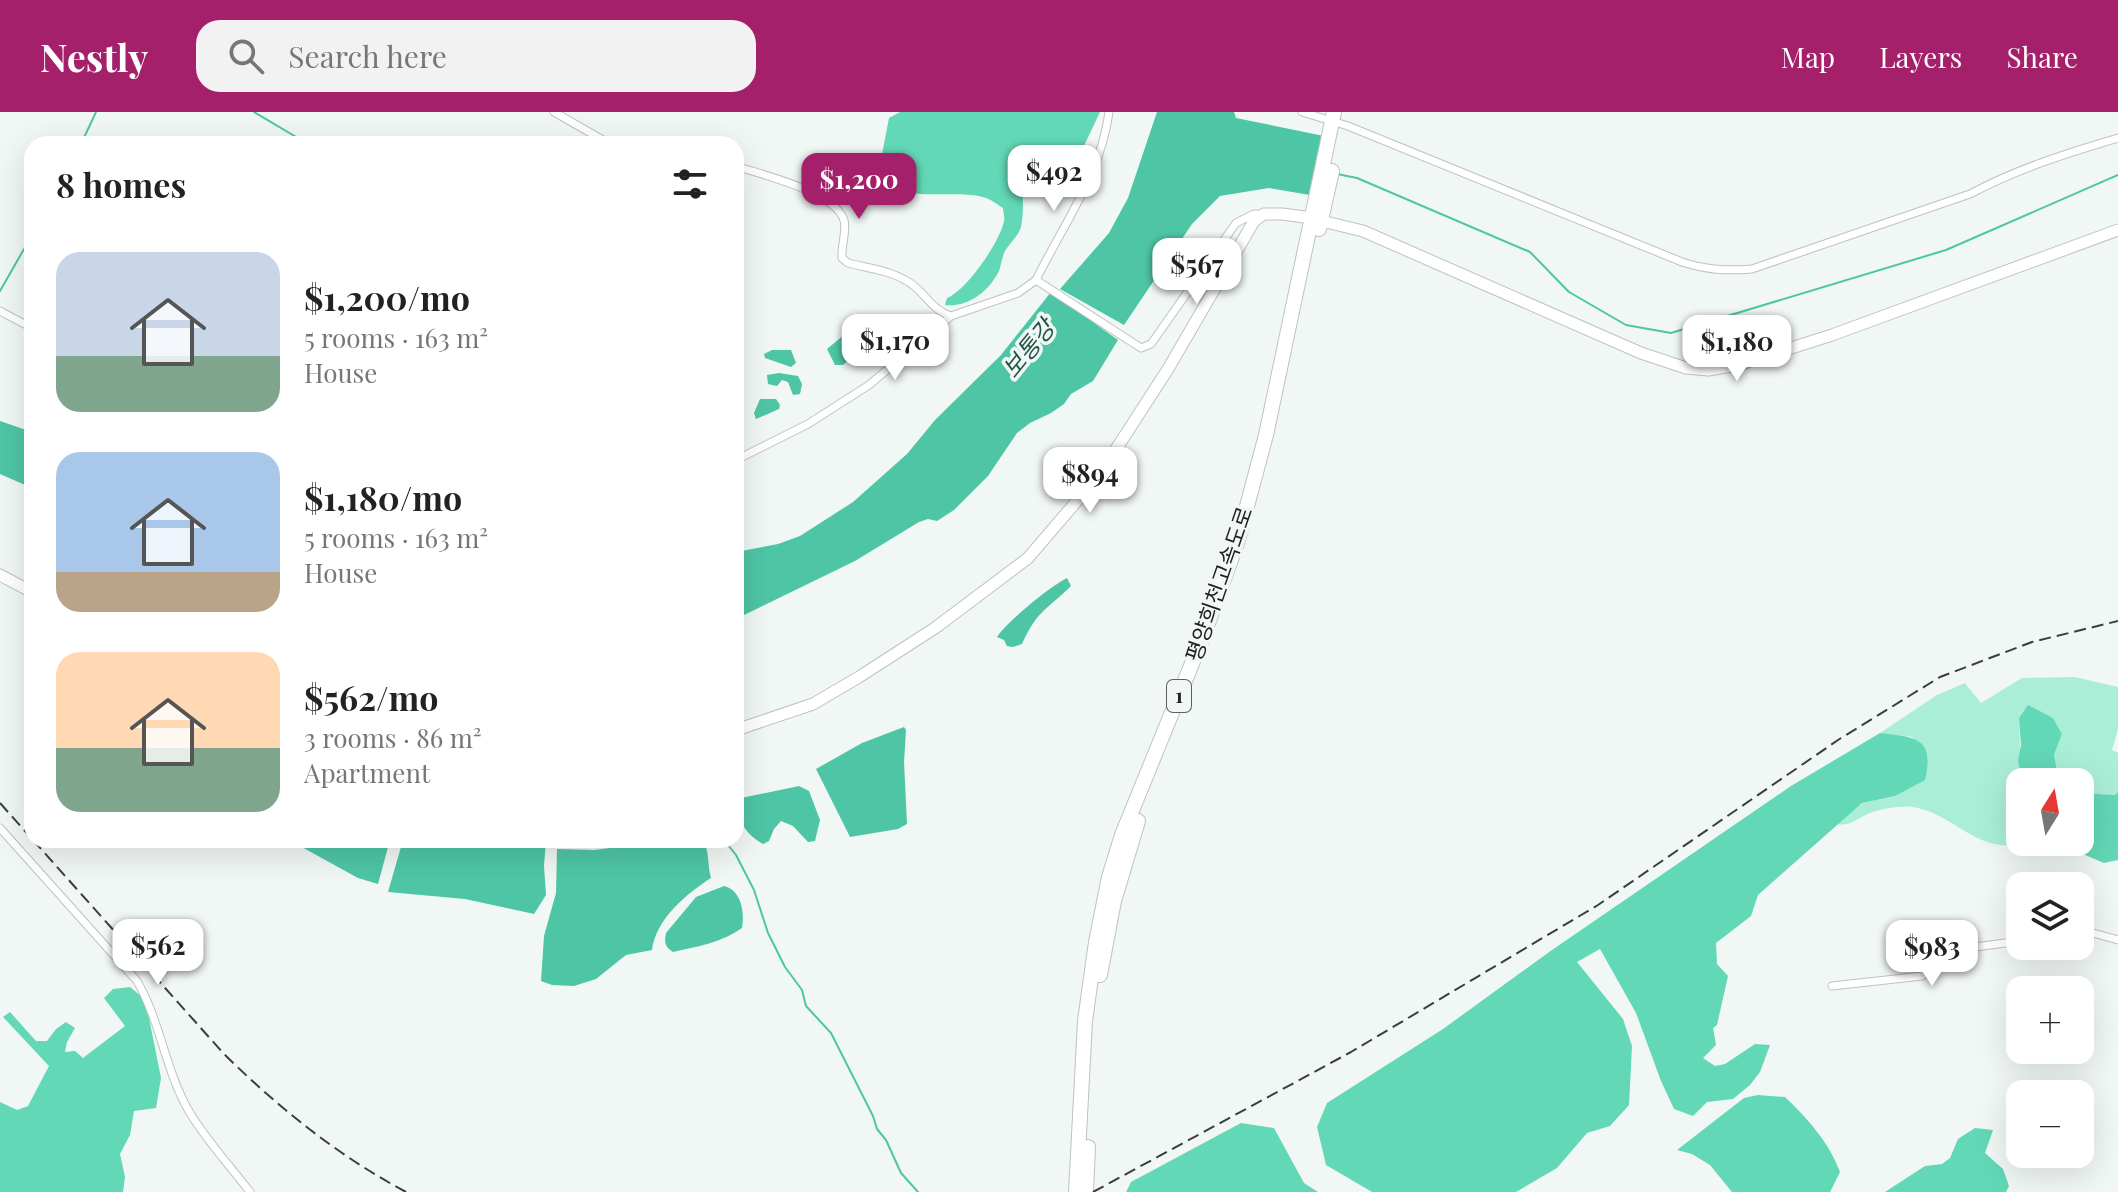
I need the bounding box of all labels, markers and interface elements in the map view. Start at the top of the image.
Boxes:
search box [196,20,756,92]
text: Nestly [40,31,148,82]
icon: search [224,34,268,78]
text: Search here [288,36,447,76]
text: Map [1781,38,1835,75]
text: Layers [1879,38,1962,75]
text: Share [2006,38,2078,75]
pin: $492 [1007,145,1101,213]
pin: $1,200 [794,153,924,221]
text: $492 [1026,153,1082,188]
text: 8 homes [56,161,186,207]
text: $1,200 [819,161,899,196]
icon: filters [668,162,712,206]
pin: $567 [1150,238,1244,306]
text: $567 [1170,246,1224,281]
text: $1,200/mo [304,274,470,320]
icon: home [120,284,216,380]
water label: 보통강 [994,310,1063,384]
pin: $1,170 [830,314,960,382]
pin: $1,180 [1672,315,1802,383]
text: 5 rooms · 163 m² [304,320,488,355]
text: $1,170 [860,322,930,357]
text: $1,180 [1700,323,1774,358]
text: House [304,355,377,390]
pin: $894 [1043,447,1137,515]
text: $894 [1061,455,1119,490]
text: $1,180/mo [304,474,462,520]
icon: home [120,484,216,580]
street label: 평양희천고속도로 [1178,502,1259,665]
text: 5 rooms · 163 m² [304,520,488,555]
text: House [304,555,377,590]
text: $562/mo [304,674,438,720]
road number: 1 [1167,680,1191,712]
icon: home [120,684,216,780]
text: 3 rooms · 86 m² [304,720,482,755]
text: Apartment [304,755,430,790]
north arrow [2006,768,2094,856]
map controls [2006,768,2094,1168]
button: layers [2006,872,2094,960]
pin: $562 [111,919,205,987]
pin: $983 [1885,920,1979,988]
text: $562 [130,927,186,962]
text: $983 [1904,928,1960,963]
button: + [2006,976,2094,1064]
button: − [2006,1080,2094,1168]

